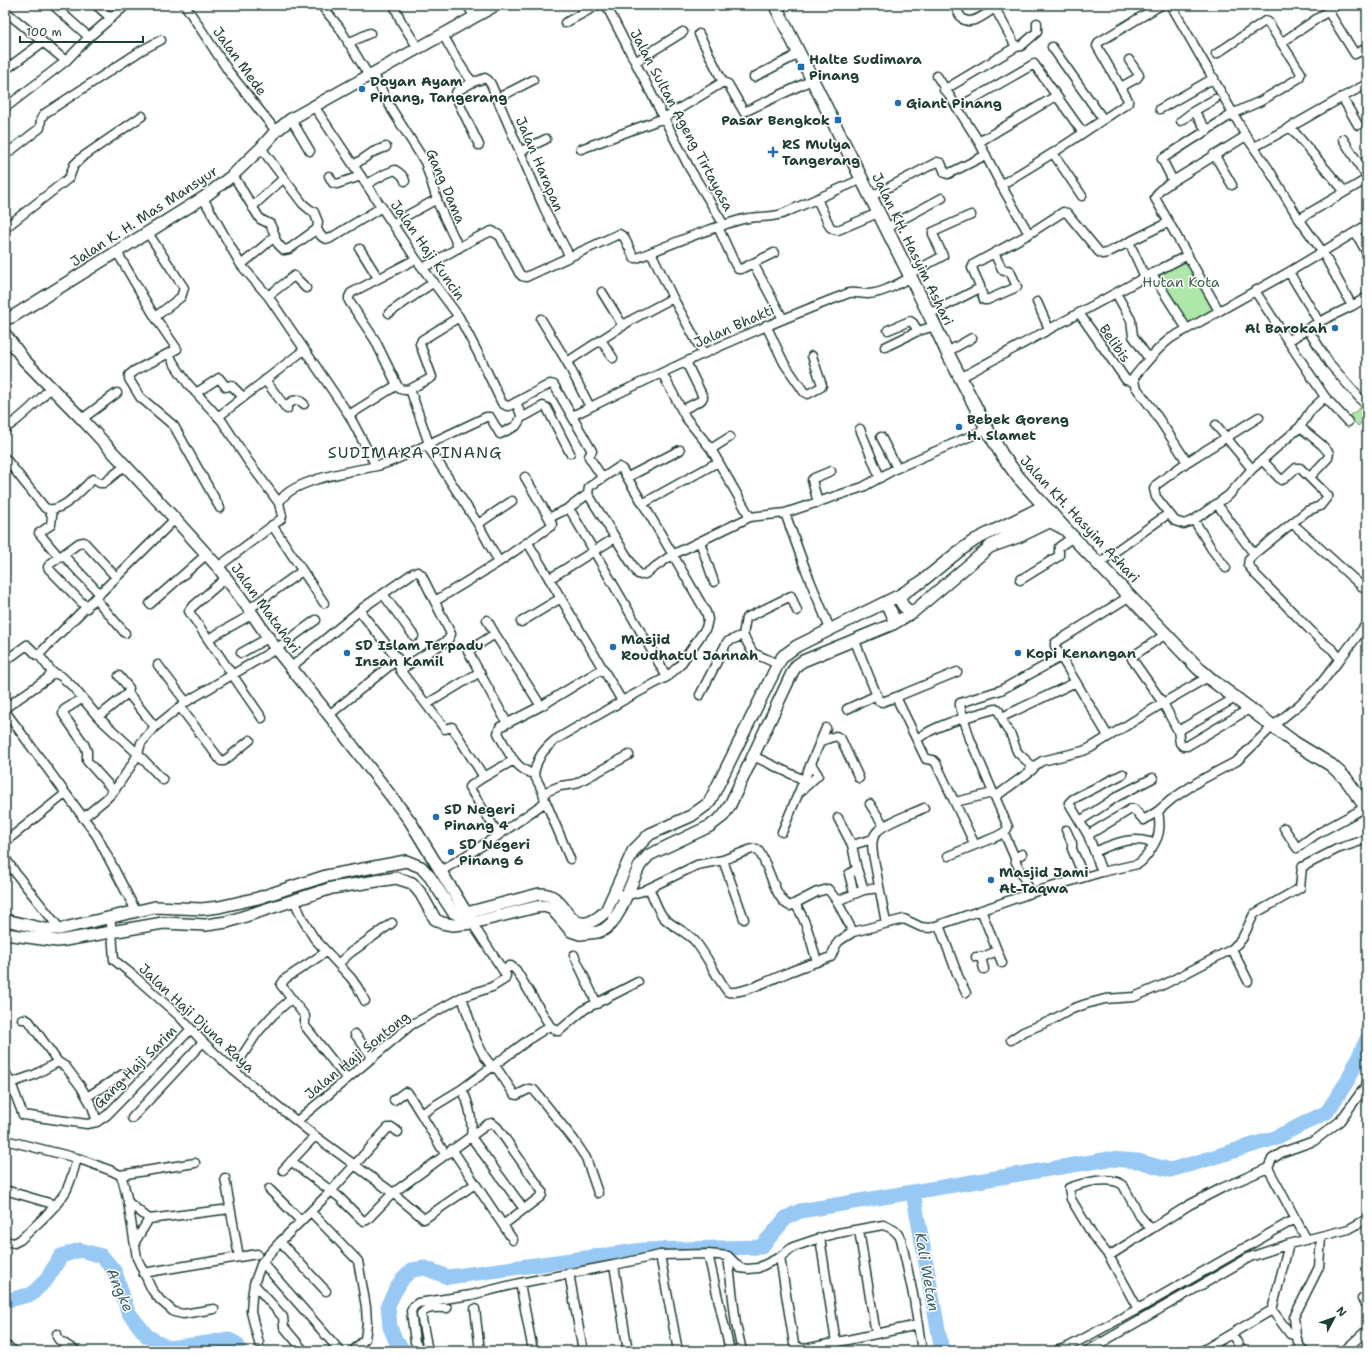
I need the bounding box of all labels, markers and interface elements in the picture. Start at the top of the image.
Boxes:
scale bar [20,18,143,44]
street label: Jalan Mede [209,23,271,99]
text: 100 m [26,24,62,40]
street label: Jalan Sultan Ageng Tirtayasa [626,26,738,214]
place label: Halte Sudimara Pinang [809,50,922,84]
marker: Halte Sudimara Pinang [796,62,806,72]
place label: Doyan Ayam Pinang, Tangerang [370,72,507,106]
marker: Doyan Ayam Pinang, Tangerang [357,84,367,94]
place label: Giant Pinang [906,94,1002,112]
marker: Giant Pinang [893,98,903,108]
place label: Pasar Bengkok [721,111,830,129]
street label: Jalan Harapan [512,114,568,215]
marker: Pasar Bengkok [833,115,843,125]
place label: RS Mulya Tangerang [782,135,860,169]
street label: Gang Dama [422,146,470,226]
marker: RS Mulya Tangerang [767,146,779,158]
street label: Jalan K. H. Mas Mansyur [67,161,221,270]
street label: Jalan KH. Hasyim Ashari [868,170,958,328]
street label: Jalan Haji Kuncin [387,196,469,304]
park label: Hutan Kota [1142,273,1220,291]
street label: Jalan Bhakti [691,300,777,352]
place label: Al Barokah [1245,319,1327,337]
street label: Belibis [1095,320,1135,366]
marker: Al Barokah [1330,323,1340,333]
place label: Bebek Goreng H. Slamet [967,410,1069,444]
marker: Bebek Goreng H. Slamet [954,422,964,432]
district label: SUDIMARA PINANG [328,442,502,463]
street label: Jalan KH. Hasyim Ashari [1016,452,1144,586]
street label: Jalan Matahari [227,560,305,656]
place label: Masjid Roudhatul Jannah [621,630,758,664]
place label: SD Islam Terpadu Insan Kamil [355,636,484,670]
marker: Masjid Roudhatul Jannah [608,642,618,652]
place label: Kopi Kenangan [1026,644,1136,662]
marker: SD Islam Terpadu Insan Kamil [342,648,352,658]
marker: Kopi Kenangan [1013,648,1023,658]
place label: SD Negeri Pinang 4 [444,800,515,834]
marker: SD Negeri Pinang 4 [431,812,441,822]
place label: SD Negeri Pinang 6 [459,835,530,869]
marker: SD Negeri Pinang 6 [446,847,456,857]
place label: Masjid Jami At-Taqwa [999,863,1089,897]
marker: Masjid Jami At-Taqwa [986,875,996,885]
street label: Jalan Haji Djuna Raya [135,960,259,1077]
street label: Jalan Haji Sontong [301,1007,413,1103]
street label: Gang Haji Sarim [90,1022,180,1112]
water label: Kali Wetan [910,1231,944,1313]
water label: Angke [101,1265,139,1315]
north arrow [1314,1298,1354,1338]
text: N [1333,1304,1350,1320]

